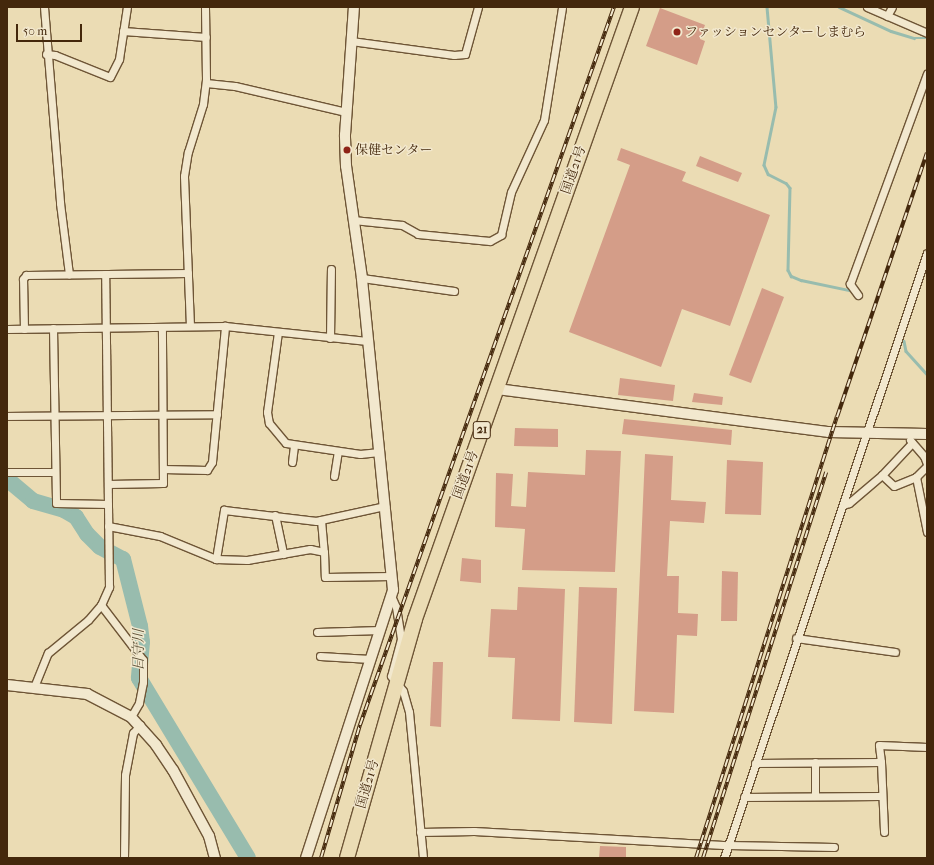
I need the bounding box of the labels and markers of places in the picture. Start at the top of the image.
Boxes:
place label: ファッションセンターしまむら [685,24,867,40]
marker: ファッションセンターしまむら [672,27,682,37]
place label: 保健センター [355,142,433,158]
marker: 保健センター [342,145,352,155]

